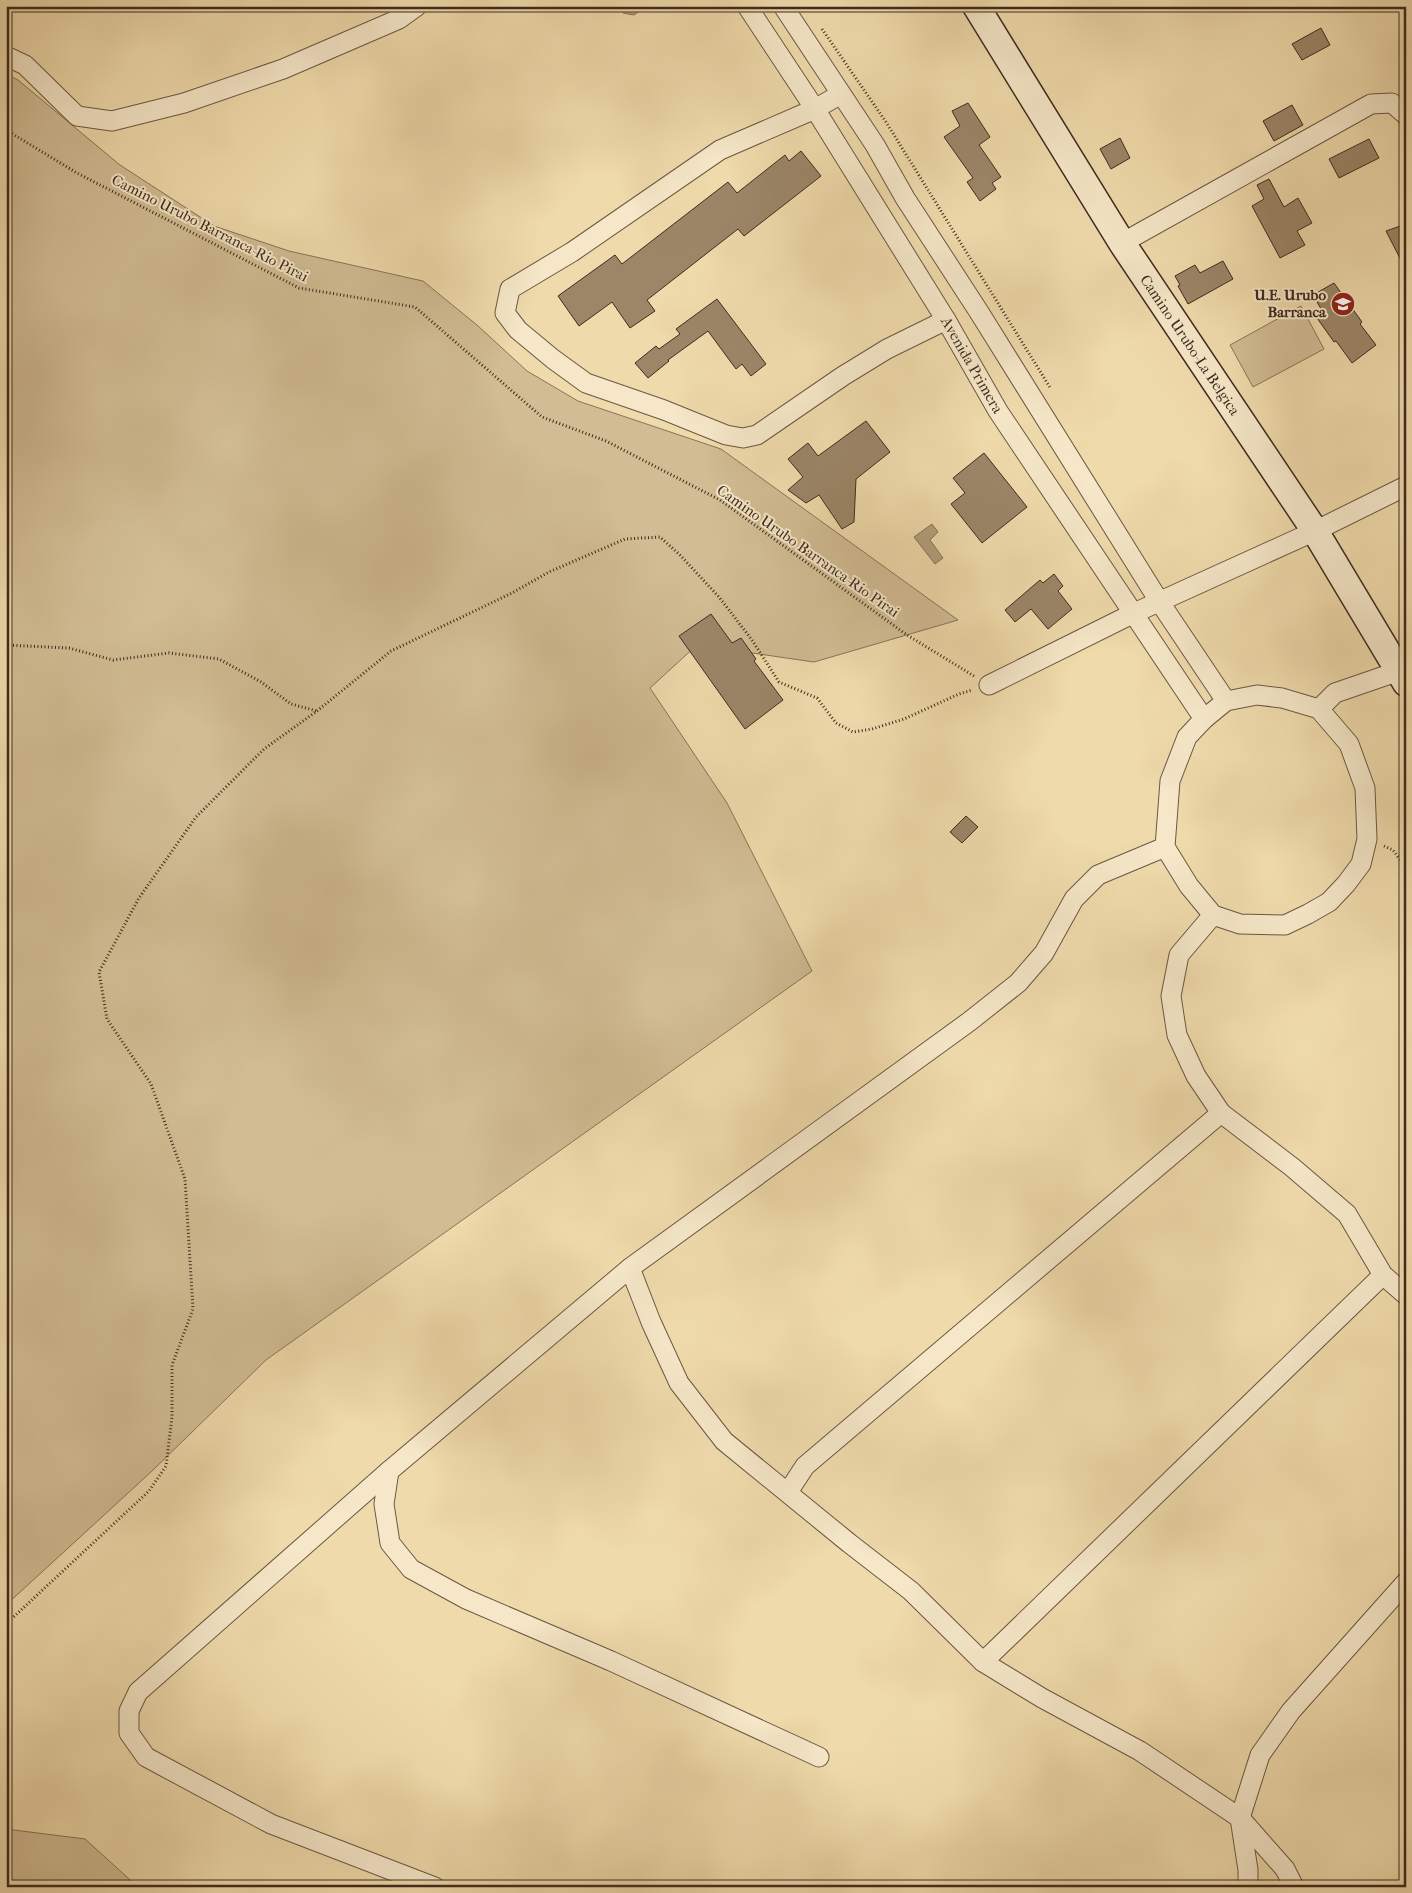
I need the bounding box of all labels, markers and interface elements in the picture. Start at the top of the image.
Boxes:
street label: Camino Urubo Barranca-Rio Pirai [109,170,312,286]
street label: Camino Urubo-La Belgica [1136,271,1244,420]
place label: U.E. Urubo Barranca [1253,286,1327,321]
school or university icon: U.E. Urubo Barranca [1330,291,1356,317]
street label: Avenida Primera [937,313,1007,417]
street label: Camino Urubo Barranca-Rio Pirai [713,481,903,621]

